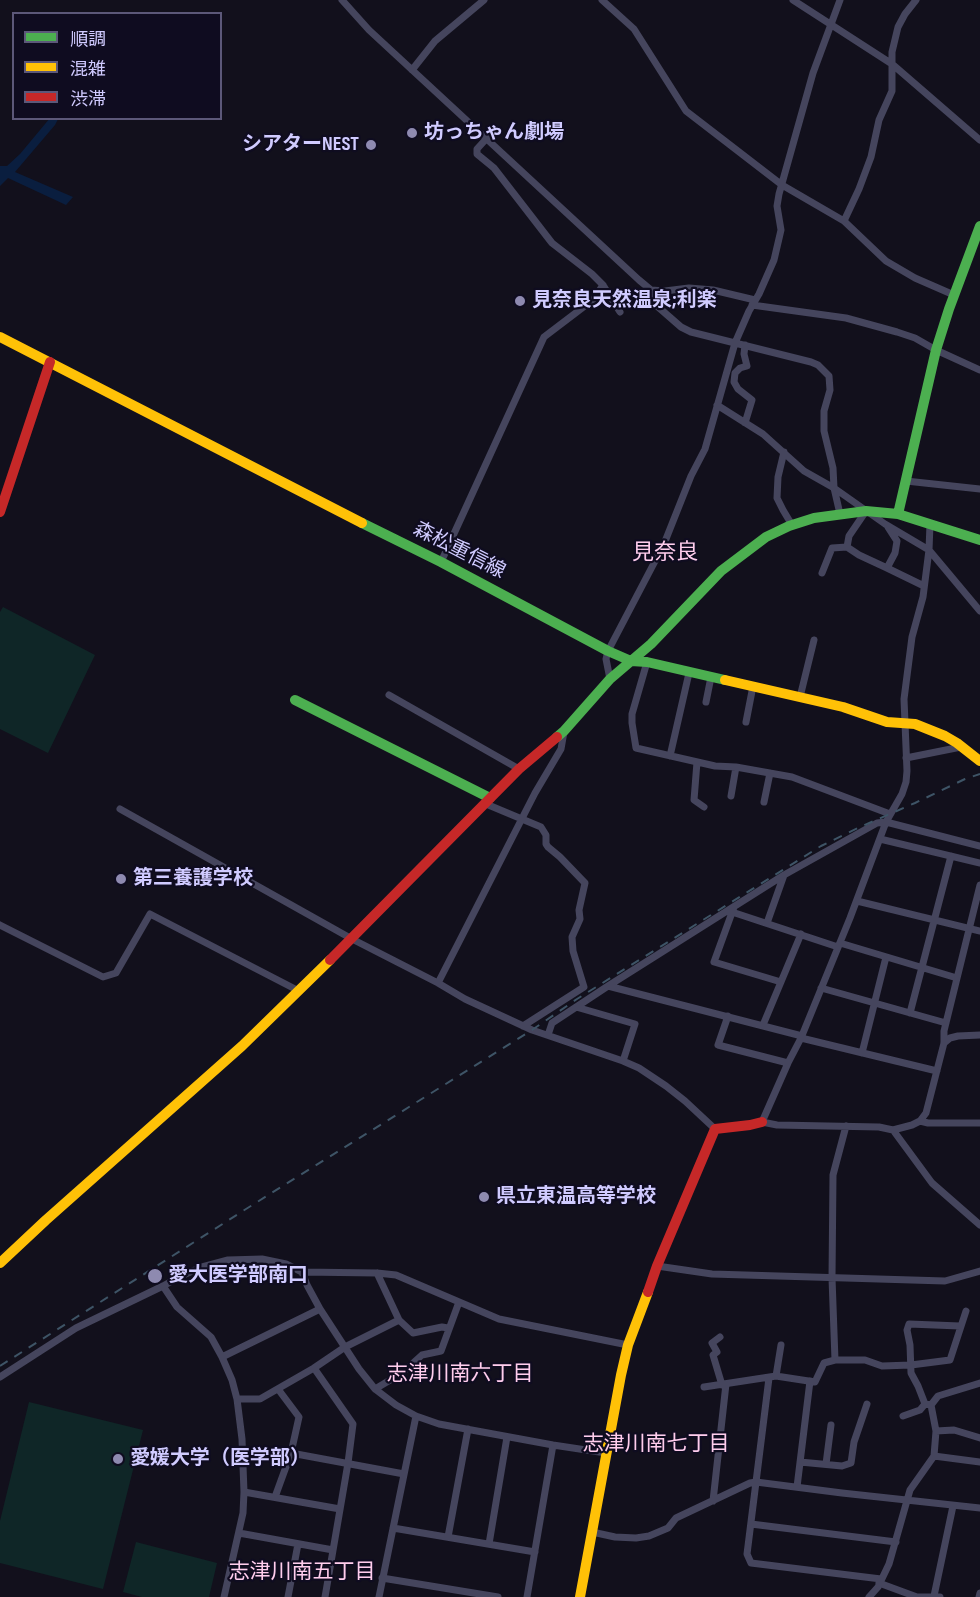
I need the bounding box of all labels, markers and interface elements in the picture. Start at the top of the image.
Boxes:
legend [12,12,222,120]
text: 順調 [70,29,106,50]
text: 混雑 [70,59,106,80]
text: 渋滞 [70,89,106,110]
place label: 坊っちゃん劇場 [424,121,564,145]
marker: 坊っちゃん劇場 [405,126,419,140]
place label: シアターNEST [242,133,359,157]
marker: シアターNEST [364,138,378,152]
place label: 見奈良天然温泉;利楽 [532,289,717,313]
marker: 見奈良天然温泉;利楽 [513,294,527,308]
street label: 森松重信線 [409,518,509,584]
district label: 見奈良 [632,540,698,566]
place label: 第三養護学校 [133,867,253,891]
marker: 第三養護学校 [114,872,128,886]
place label: 県立東温高等学校 [496,1185,656,1209]
marker: 県立東温高等学校 [477,1190,491,1204]
place label: 愛大医学部南口 [168,1264,308,1288]
marker: 愛大医学部南口 [146,1267,164,1285]
district label: 志津川南六丁目 [387,1362,533,1388]
district label: 志津川南七丁目 [583,1432,729,1458]
place label: 愛媛大学（医学部） [130,1447,310,1471]
marker: 愛媛大学（医学部） [111,1452,125,1466]
district label: 志津川南五丁目 [229,1560,375,1586]

